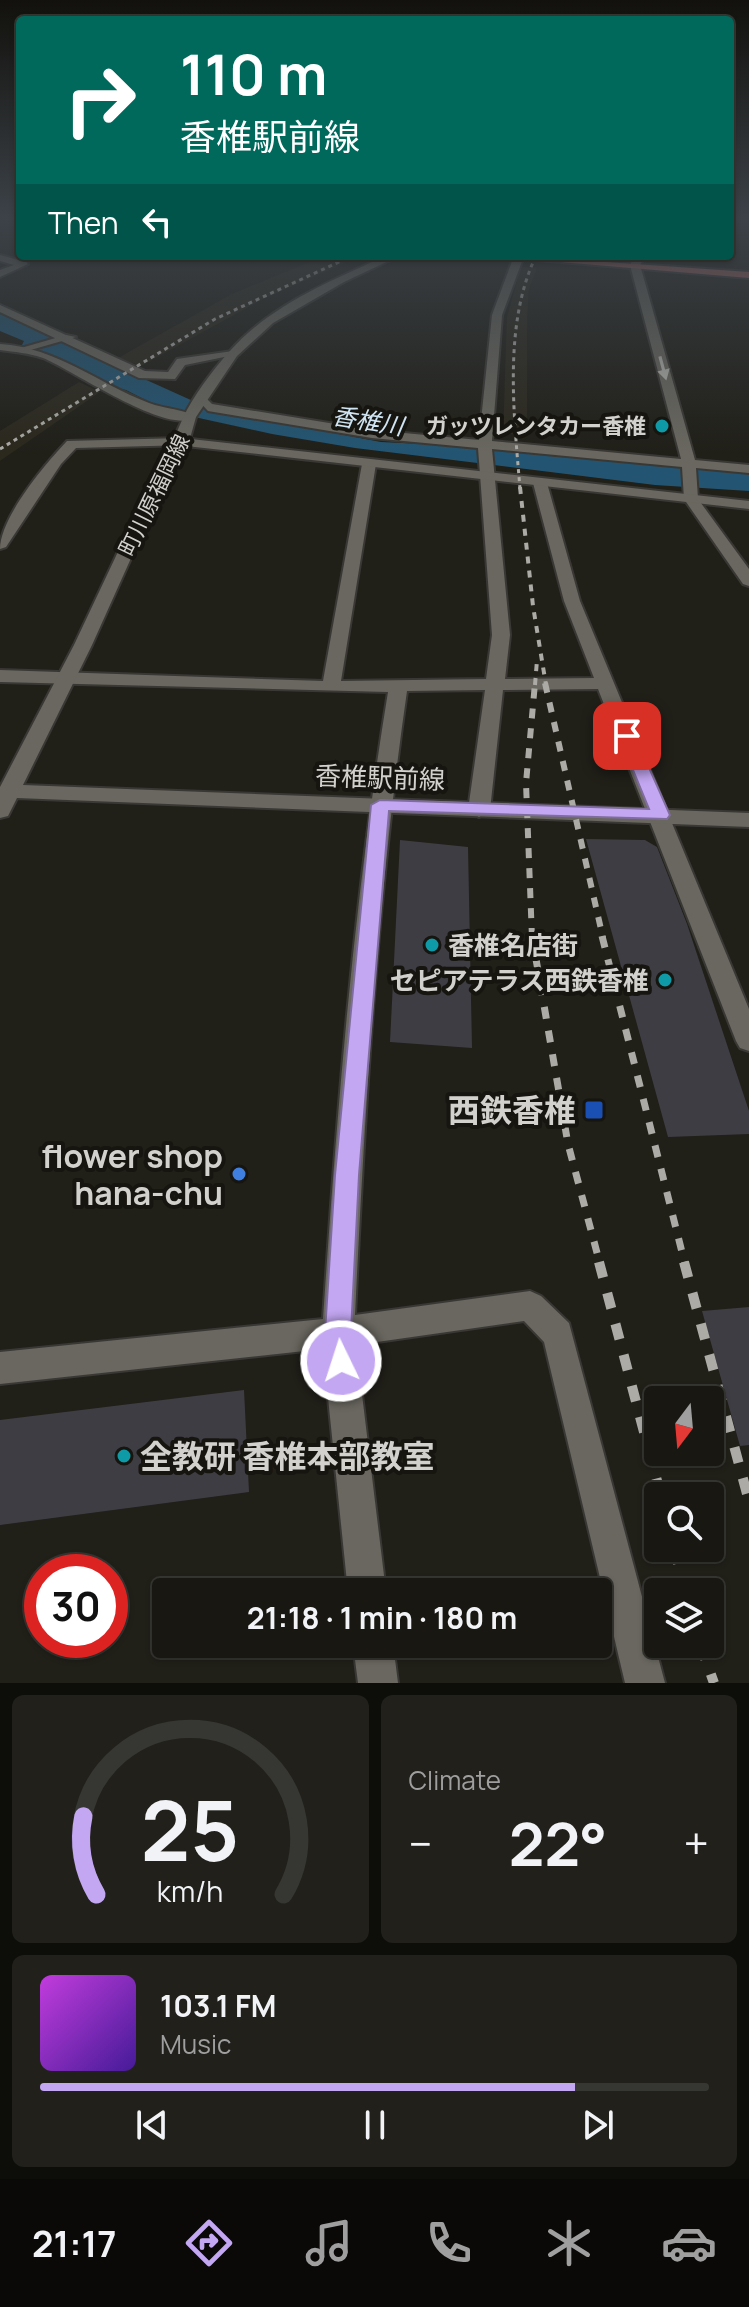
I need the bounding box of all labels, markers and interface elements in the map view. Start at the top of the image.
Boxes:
text: 110 m [180,35,327,112]
icon: right [48,48,152,152]
text: 香椎駅前線 [180,112,360,161]
icon: left [135,200,179,244]
text: Then [48,202,119,243]
one-way arrow [657,355,669,380]
water label: 香椎川 [330,398,409,442]
place label: ガッツレンタカー香椎 [426,411,646,441]
marker: ガッツレンタカー香椎 [653,417,671,435]
street label: 町川原福岡線 [112,429,196,561]
pin [593,702,661,770]
icon: arrive [605,714,649,758]
street label: 香椎駅前線 [314,757,446,797]
place label: 香椎名店街 [448,927,578,963]
marker: 香椎名店街 [423,936,441,954]
place label: セピアテラス西鉄香椎 [390,962,649,998]
marker: セピアテラス西鉄香椎 [656,971,674,989]
place label: 西鉄香椎 [448,1088,576,1132]
marker: 西鉄香椎 [583,1099,605,1121]
place label: flower shop hana-chu [41,1134,223,1215]
marker: flower shop hana-chu [230,1165,248,1183]
position arrow [299,1319,383,1403]
north arrow [644,1386,724,1466]
map controls [644,1386,724,1658]
place label: 全教研 香椎本部教室 [140,1434,434,1478]
marker: 全教研 香椎本部教室 [115,1447,133,1465]
button: search [644,1482,724,1562]
speed limit sign: 30 [24,1554,128,1658]
button: layers [644,1578,724,1658]
text: 21:18 · 1 min · 180 m [247,1597,517,1638]
text: Climate [409,1762,501,1798]
text: 25 [141,1772,239,1886]
text: 22° [509,1802,607,1884]
text: − [409,1813,432,1873]
text: + [684,1813,709,1873]
text: km/h [157,1872,223,1911]
text: 103.1 FM [160,1985,276,2026]
text: Music [160,2026,231,2062]
icon: previous [130,2103,174,2147]
icon: pause [353,2103,397,2147]
icon: next [576,2103,620,2147]
icon: directions [181,2215,237,2271]
icon: music [301,2215,357,2271]
icon: phone [421,2215,477,2271]
icon: climate [541,2215,597,2271]
icon: car [661,2215,717,2271]
text: 21:17 [32,2219,117,2268]

